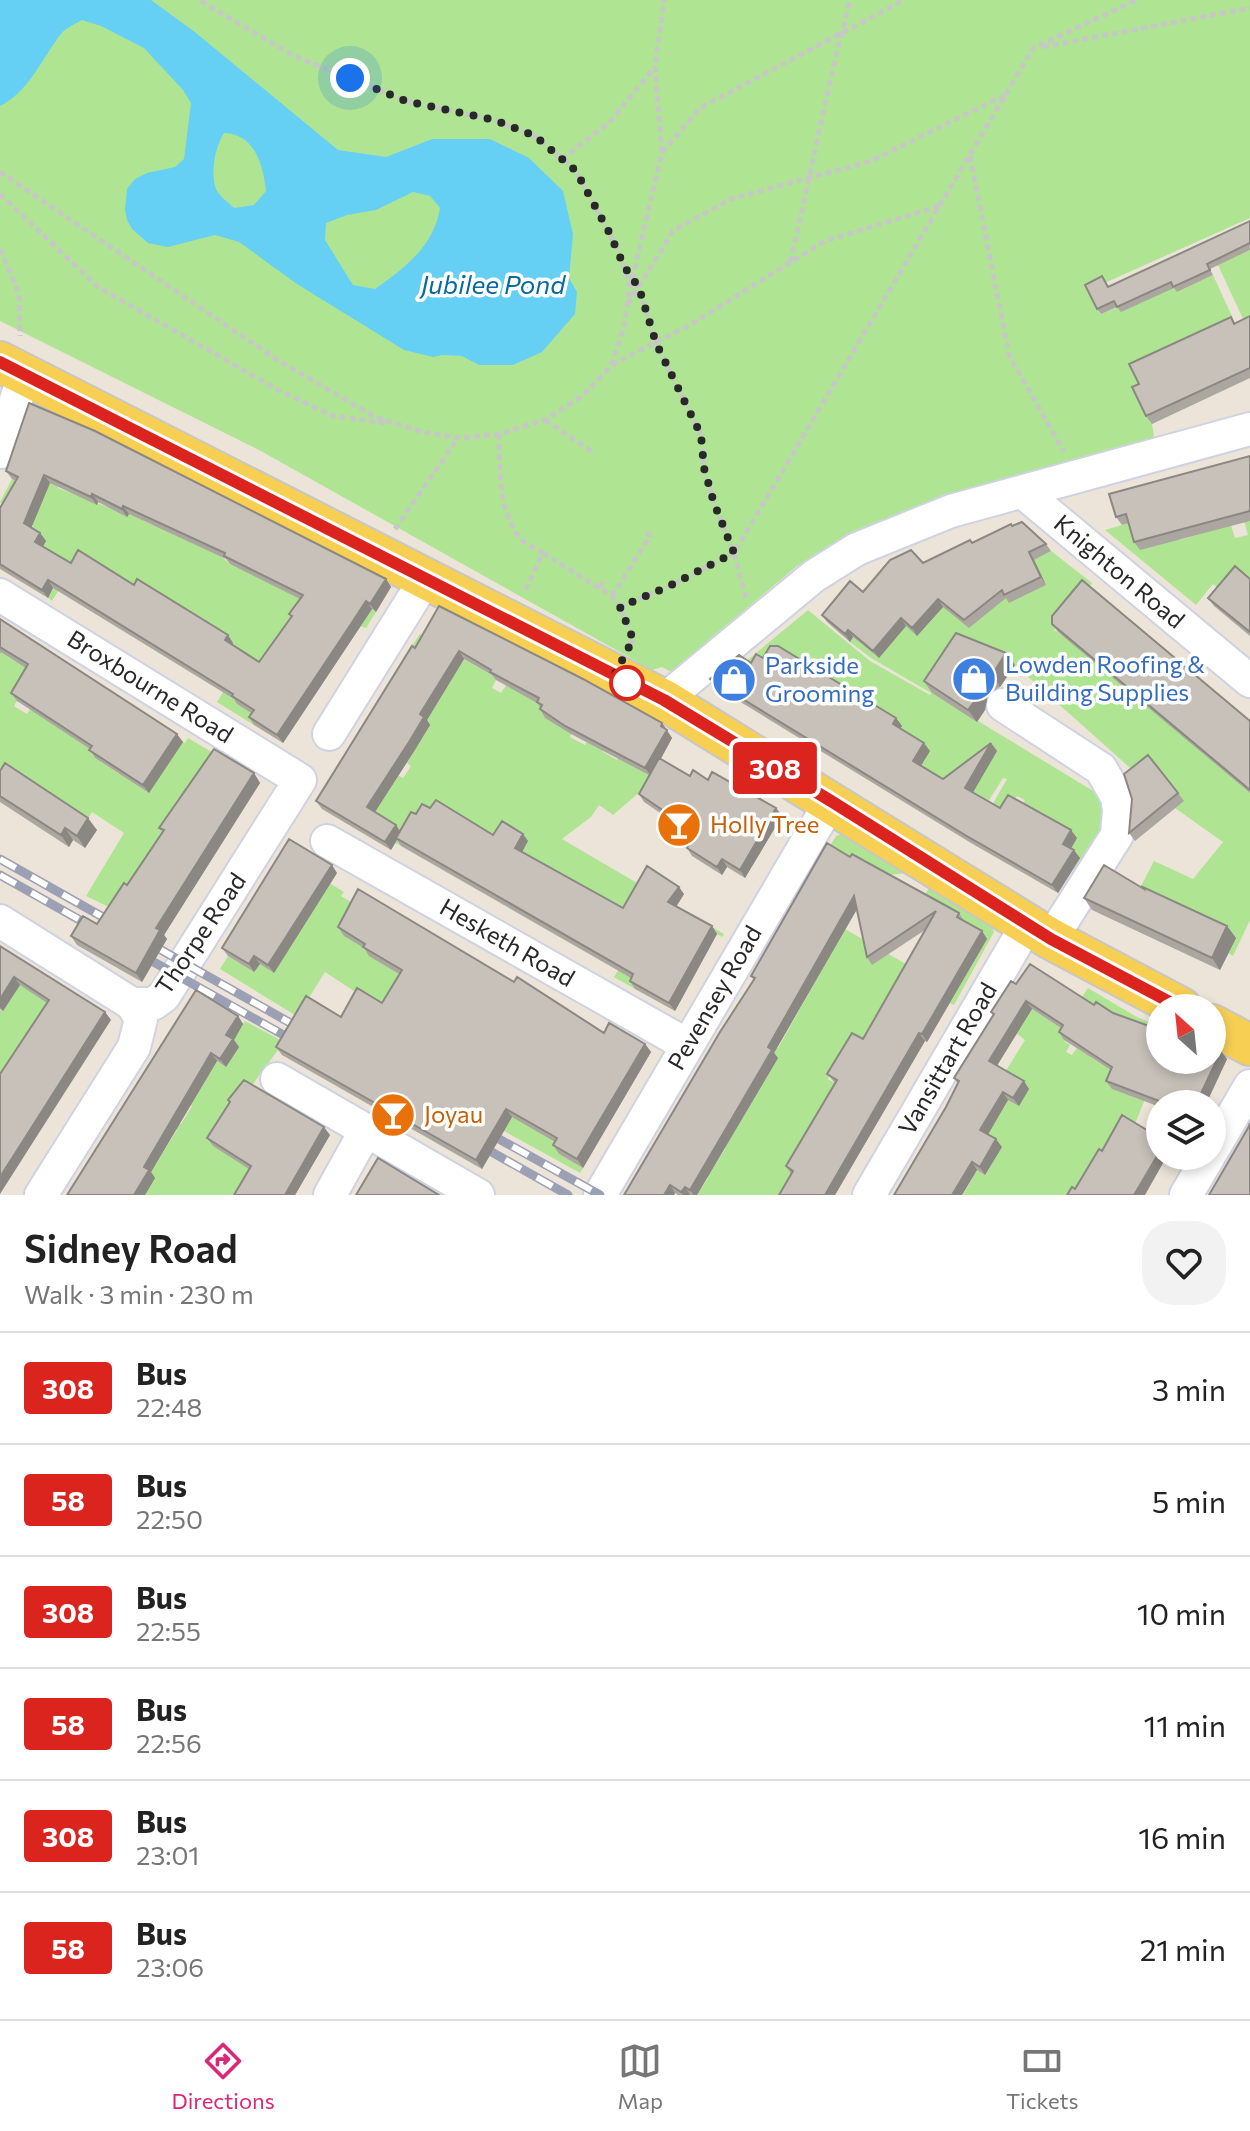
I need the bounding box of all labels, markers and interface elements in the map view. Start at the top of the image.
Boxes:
your location [330,58,370,98]
water label: Jubilee Pond [419,268,566,299]
street label: Knighton Road [1049,508,1191,634]
street label: Broxbourne Road [63,623,239,748]
place label: Lowden Roofing & Building Supplies [1005,649,1205,706]
place label: Parkside Grooming [765,650,874,707]
shop icon: Lowden Roofing & Building Supplies [950,655,998,703]
shop icon: Parkside Grooming [710,656,758,704]
unlabelled marker [610,666,644,700]
line badge: 308 [729,742,821,794]
text: 308 [749,751,801,785]
bar icon: Holly Tree [655,801,703,849]
place label: Holly Tree [710,809,819,838]
street label: Thorpe Road [148,867,251,1000]
street label: Hesketh Road [435,891,580,992]
street label: Pevensey Road [661,920,767,1074]
street label: Vansittart Road [891,977,1002,1140]
north arrow [1146,994,1226,1074]
map controls [1146,994,1226,1170]
button: layers [1146,1090,1226,1170]
bar icon: Joyau [369,1091,417,1139]
place label: Joyau [424,1099,483,1128]
button: heart [1142,1221,1226,1305]
text: Sidney Road [24,1224,238,1271]
text: Walk · 3 min · 230 m [24,1278,254,1309]
text: Bus [136,1354,187,1391]
text: 3 min [1152,1370,1226,1407]
text: 308 [42,1371,94,1405]
text: 22:48 [136,1391,202,1422]
text: Bus [136,1466,187,1503]
text: 5 min [1152,1482,1226,1519]
text: 58 [51,1483,85,1517]
text: 22:50 [136,1503,203,1534]
text: Bus [136,1578,187,1615]
text: 10 min [1137,1594,1226,1631]
text: 308 [42,1595,94,1629]
text: 22:55 [136,1615,201,1646]
text: Bus [136,1690,187,1727]
text: 11 min [1144,1706,1226,1743]
text: 58 [51,1707,85,1741]
text: 22:56 [136,1727,202,1758]
text: Bus [136,1802,187,1839]
text: 16 min [1138,1818,1226,1855]
text: 308 [42,1819,94,1853]
text: 23:01 [136,1839,199,1870]
text: Bus [136,1914,187,1951]
text: 21 min [1140,1930,1226,1967]
text: 58 [51,1931,85,1965]
text: 23:06 [136,1951,204,1982]
tab: Directions [171,2039,275,2114]
tab: Map [618,2039,663,2114]
tab: Tickets [1006,2039,1078,2114]

